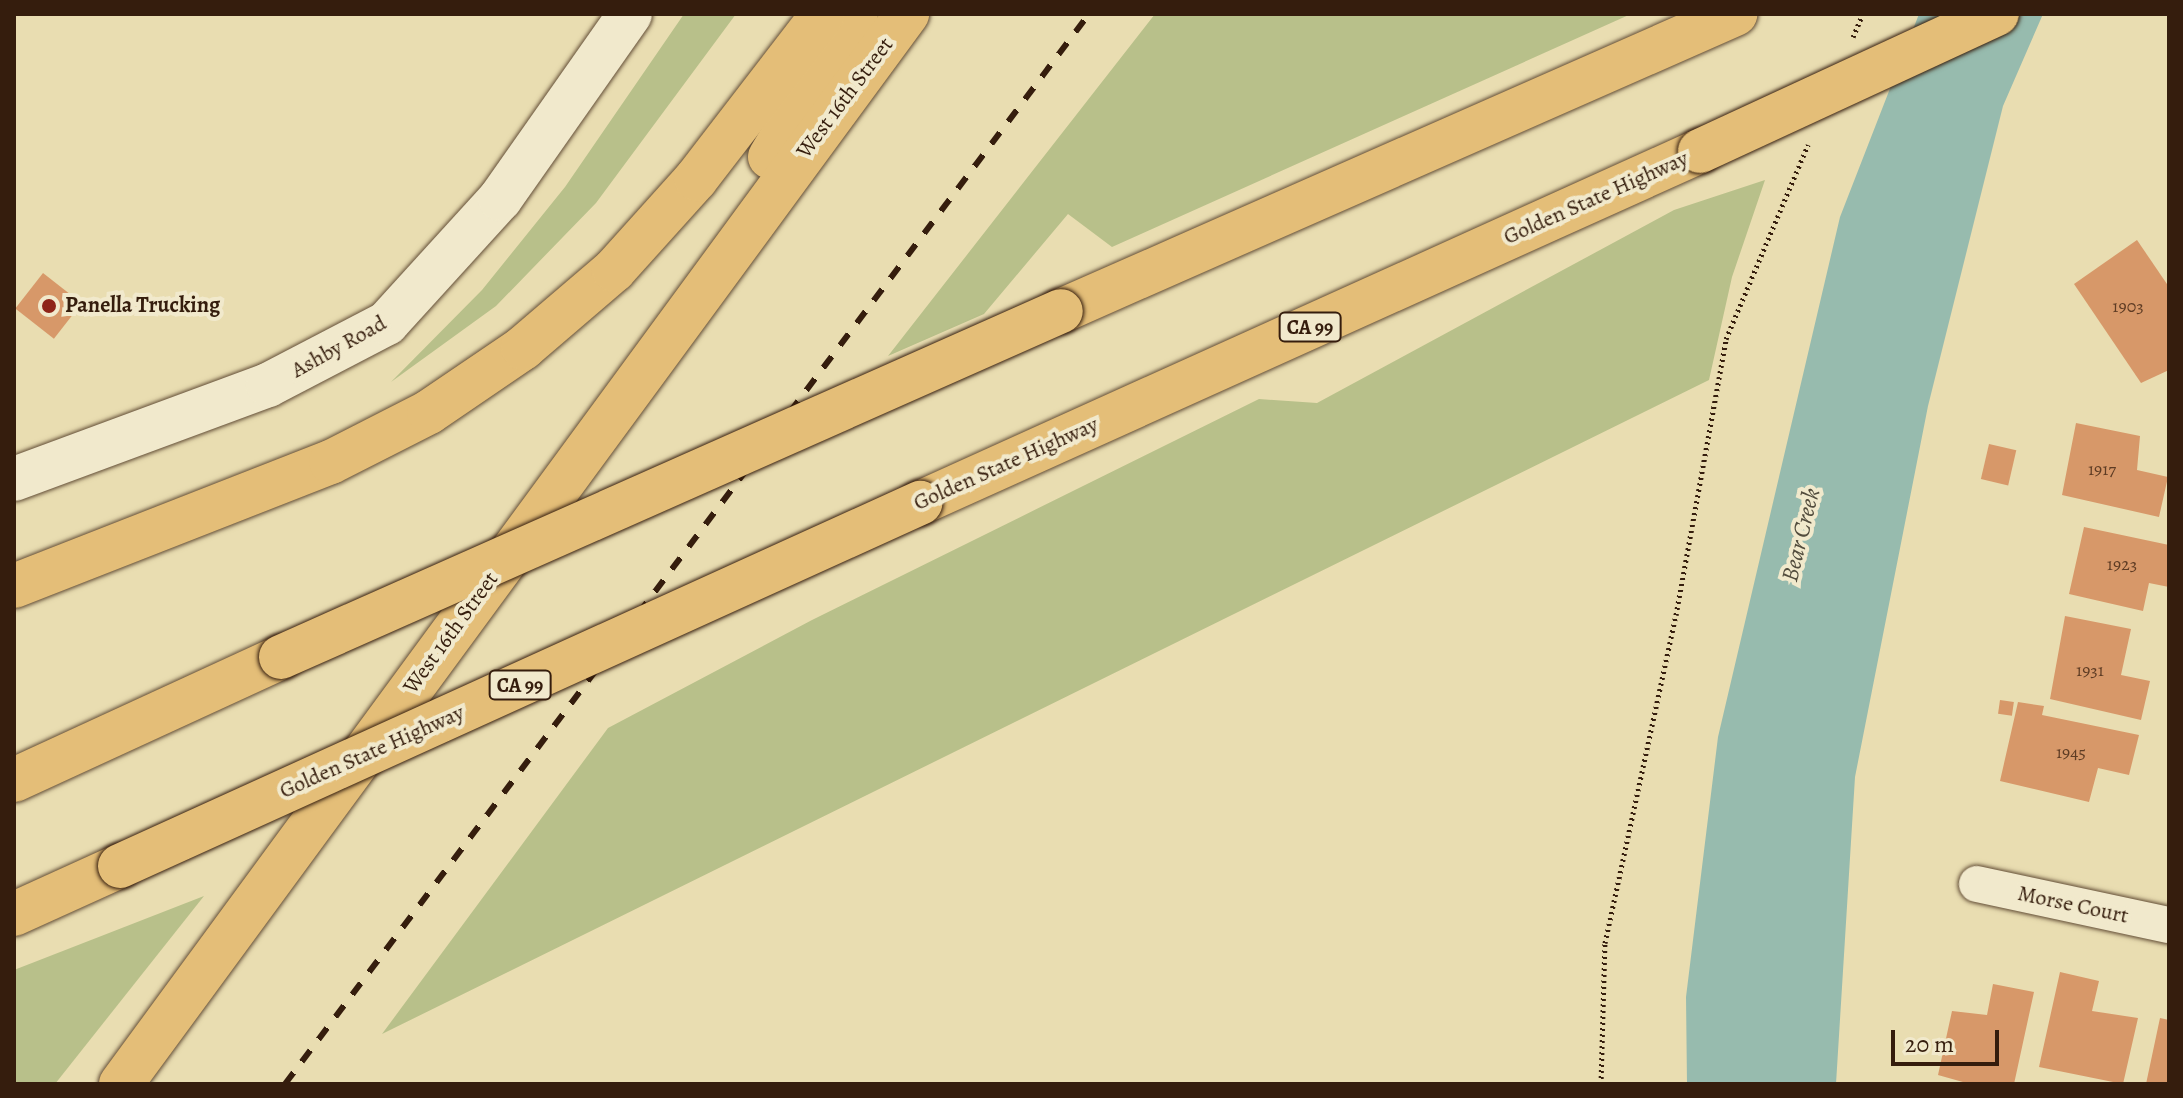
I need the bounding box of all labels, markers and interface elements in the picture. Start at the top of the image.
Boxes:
street label: West 16th Street [791,32,899,164]
street label: Golden State Highway [1500,145,1692,251]
place label: Panella Trucking [65,293,220,319]
house number: 1903 [2112,295,2144,317]
marker: Panella Trucking [40,297,58,315]
street label: Ashby Road [287,310,391,384]
road number: CA 99 [1278,311,1342,343]
street label: Golden State Highway [910,411,1102,517]
house number: 1917 [2088,458,2116,480]
water label: Bear Creek [1775,485,1827,585]
house number: 1923 [2107,553,2137,575]
street label: West 16th Street [398,567,504,699]
house number: 1931 [2076,659,2104,681]
road number: CA 99 [488,669,552,701]
street label: Golden State Highway [276,699,468,805]
house number: 1945 [2056,741,2086,763]
street label: Morse Court [2015,880,2131,930]
scale bar [1895,1014,2003,1064]
text: 20 m [1905,1028,1954,1060]

